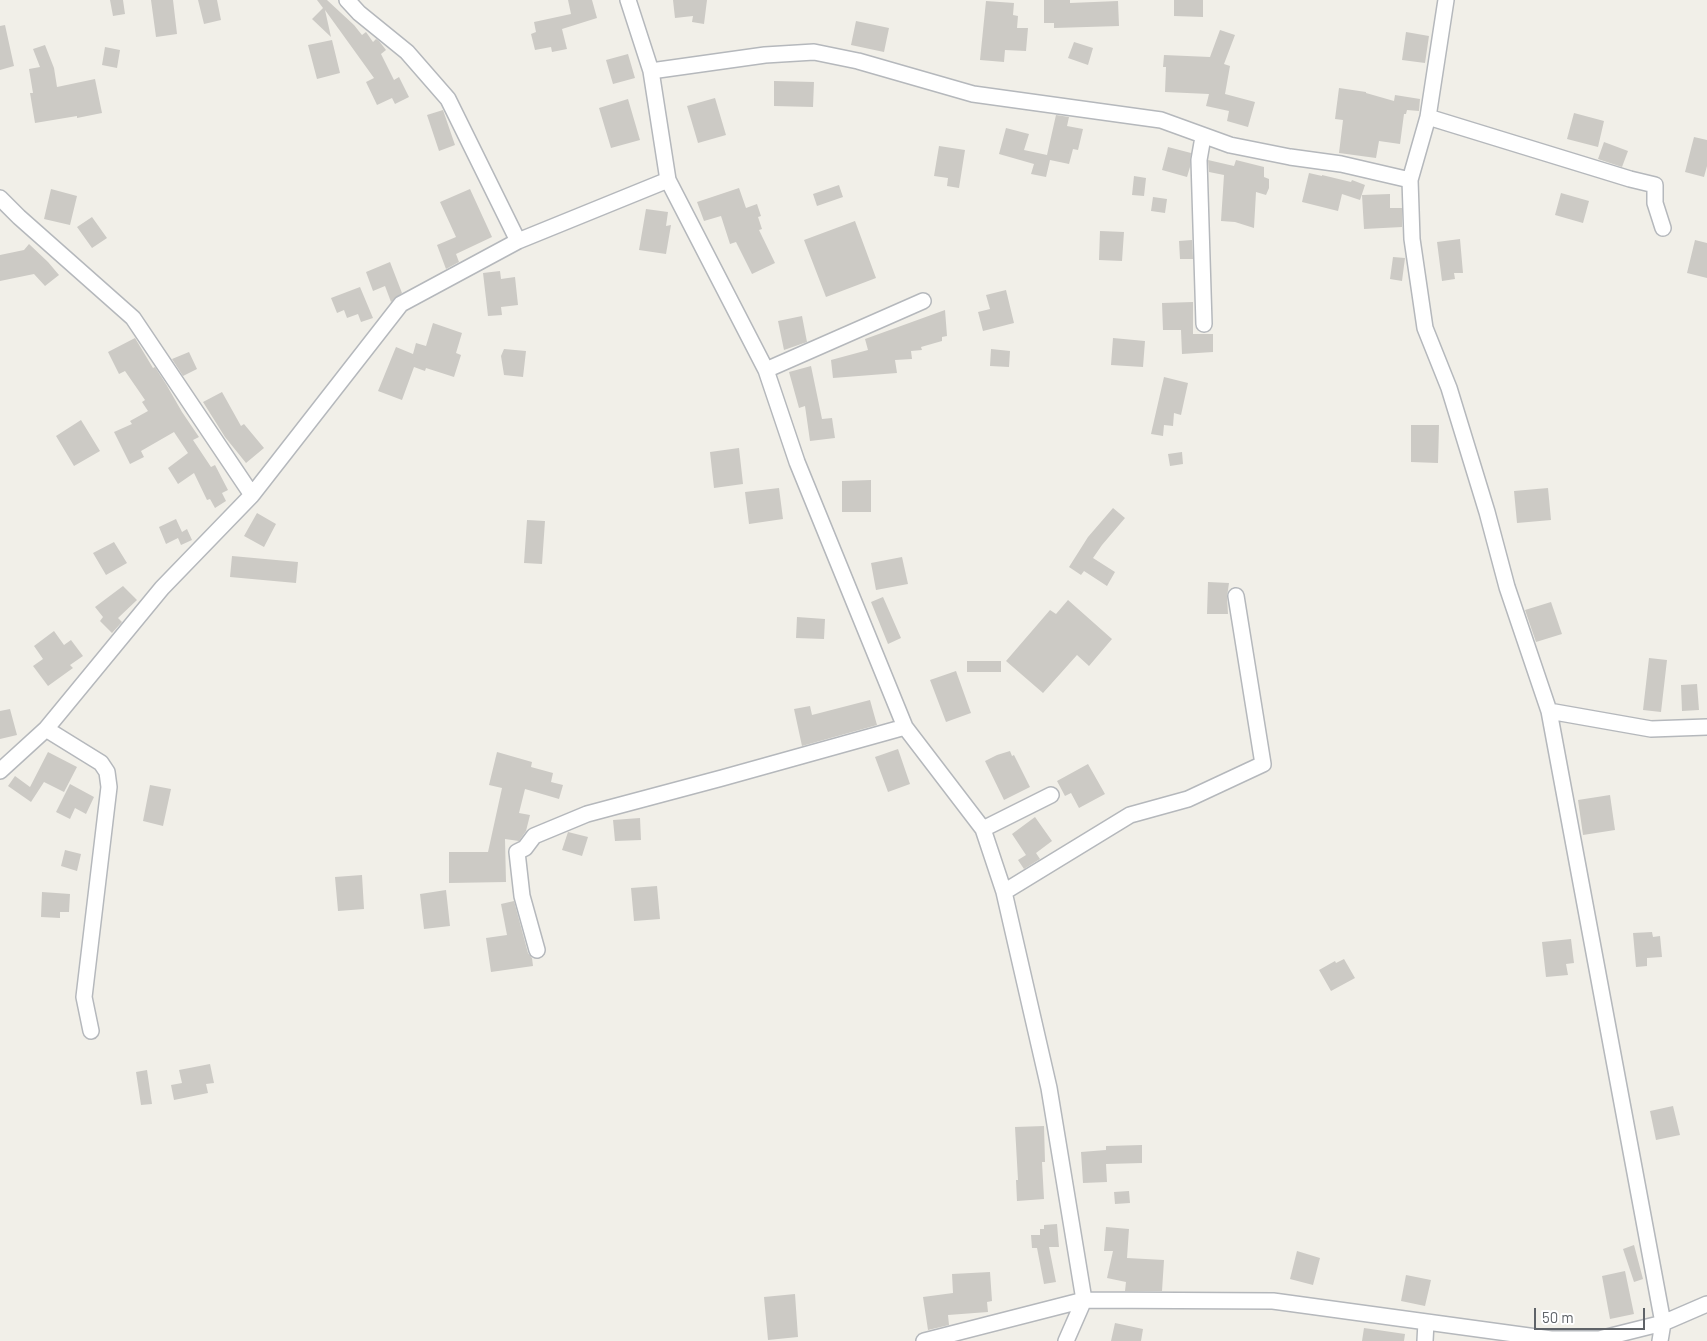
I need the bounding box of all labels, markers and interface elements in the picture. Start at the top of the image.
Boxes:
scale bar [1537,1298,1648,1330]
text: 50 m [1542,1308,1574,1326]

